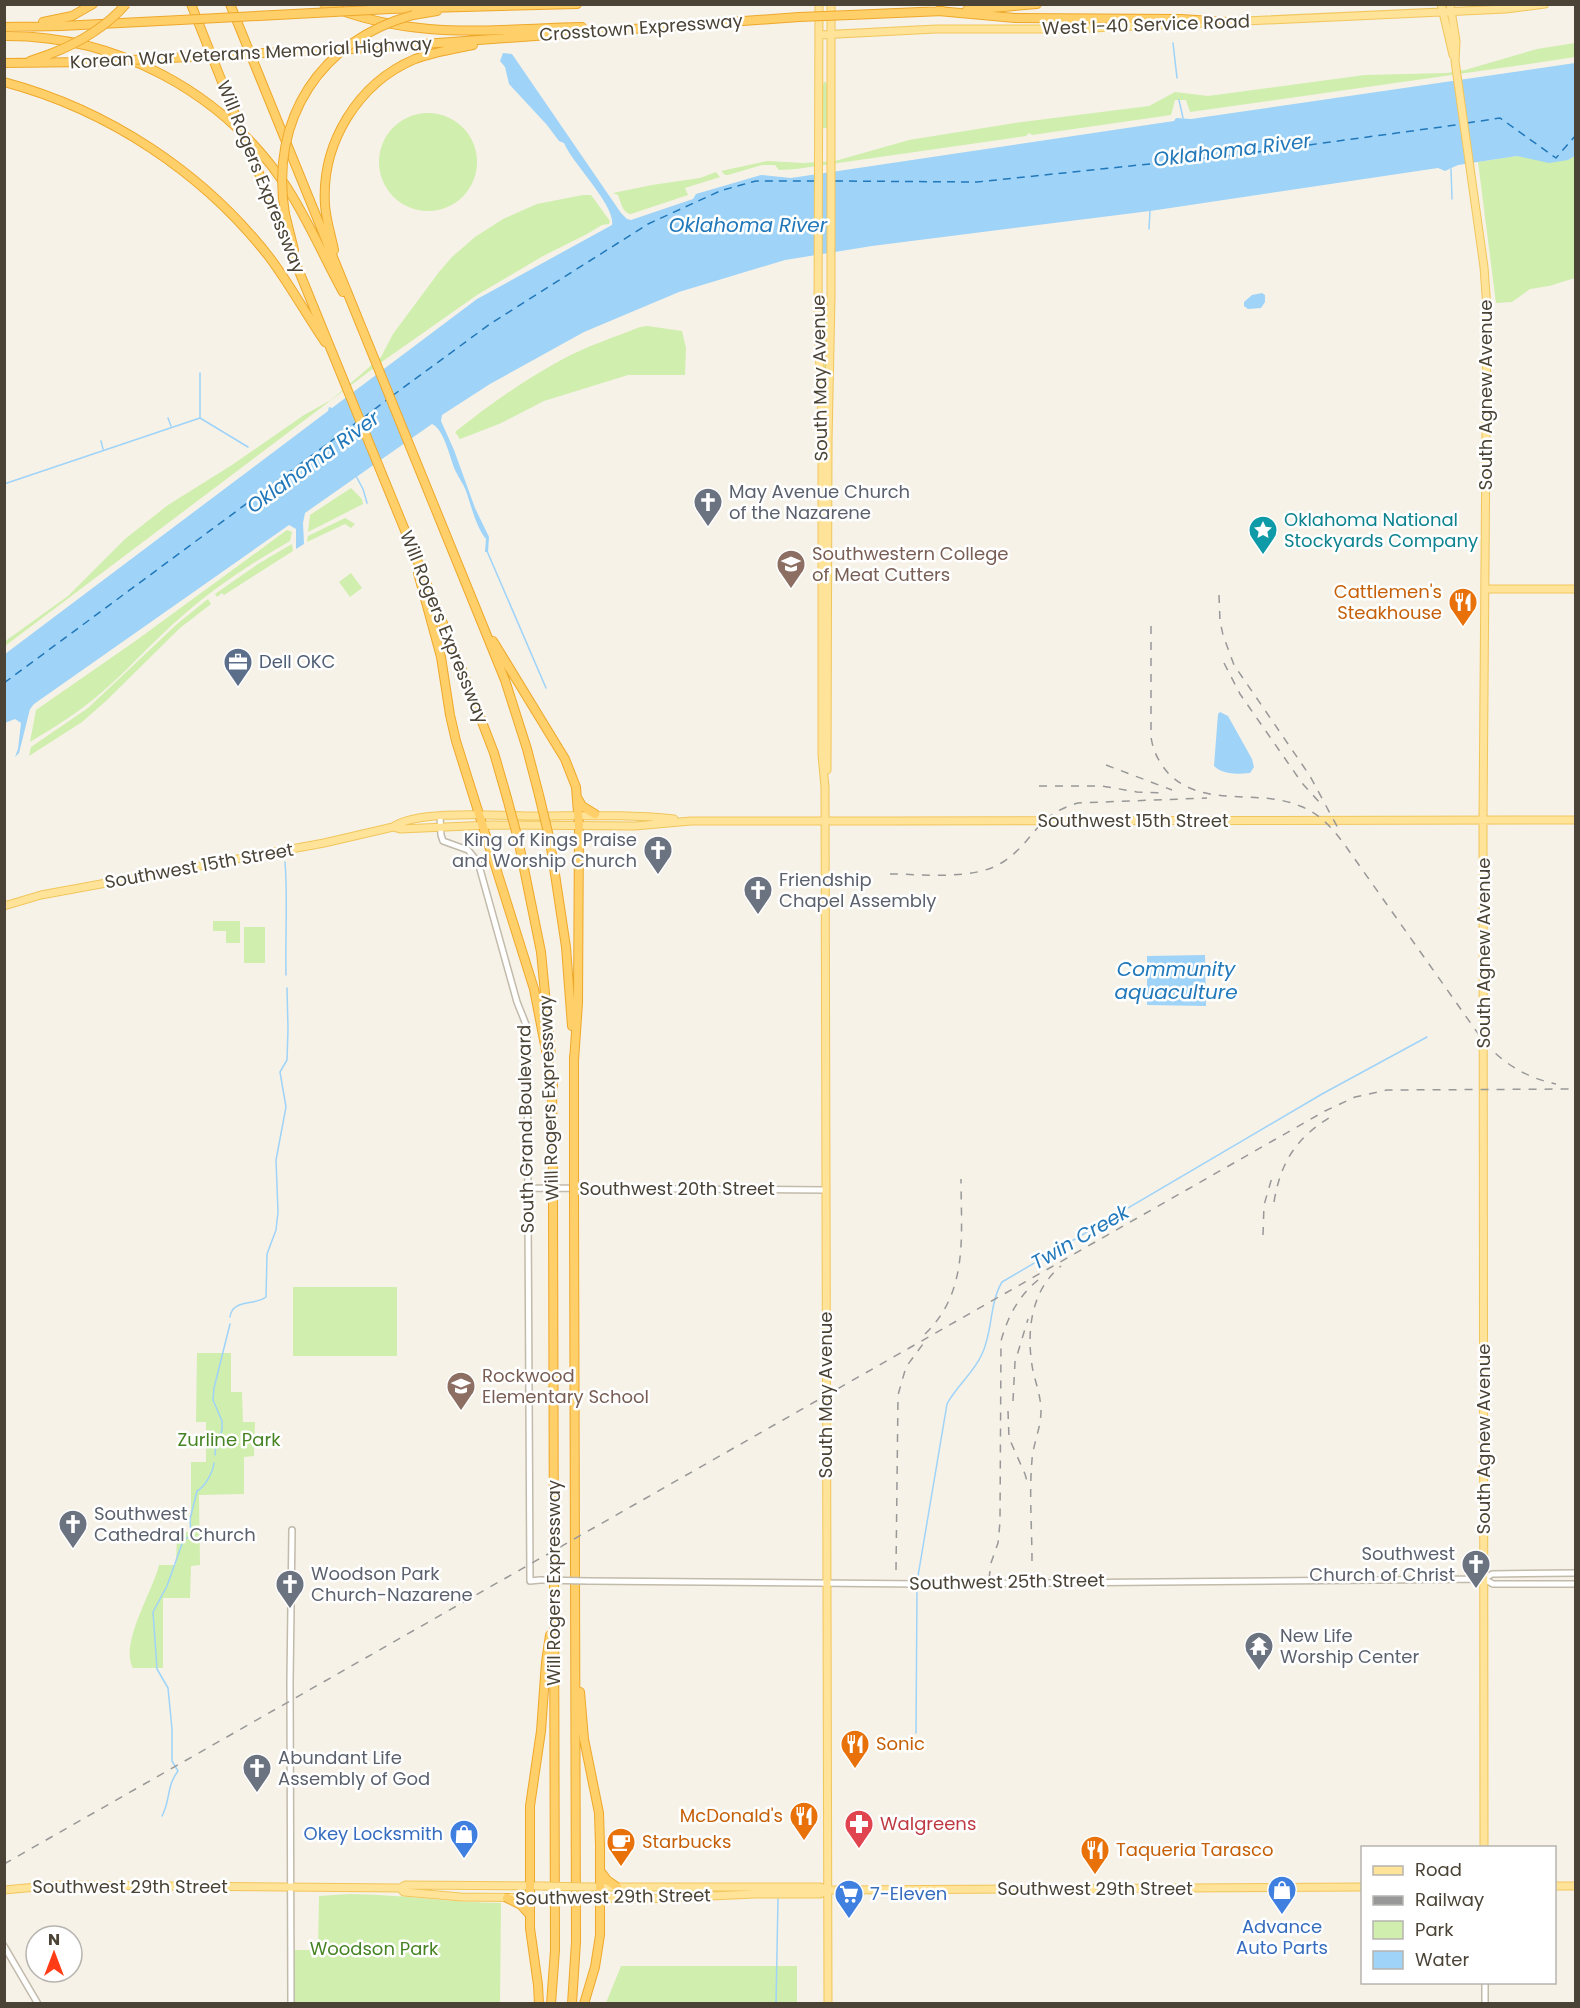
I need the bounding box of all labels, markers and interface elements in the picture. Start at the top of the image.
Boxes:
street label: Crosstown Expressway [538,8,744,47]
street label: West I-40 Service Road [1042,8,1250,41]
street label: Korean War Veterans Memorial Highway [69,31,433,74]
street label: Will Rogers Expressway [211,77,312,277]
water label: Oklahoma River [1152,126,1313,174]
water label: Oklahoma River [669,211,828,239]
street label: South May Avenue [806,294,833,462]
street label: South Agnew Avenue [1473,300,1498,490]
water label: Oklahoma River [241,404,386,520]
place label: May Avenue Church of the Nazarene [729,479,910,525]
church icon: May Avenue Church of the Nazarene [692,486,724,528]
place label: Oklahoma National Stockyards Company [1284,507,1478,553]
place icon: Oklahoma National Stockyards Company [1247,514,1279,556]
street label: Will Rogers Expressway [394,527,495,727]
place label: Southwestern College of Meat Cutters [812,541,1009,587]
school or university icon: Southwestern College of Meat Cutters [775,548,807,590]
place label: Cattlemen's Steakhouse [1334,579,1442,625]
restaurant icon: Cattlemen's Steakhouse [1447,586,1479,628]
office icon: Dell OKC [222,646,254,688]
place label: Dell OKC [259,649,335,674]
street label: Southwest 15th Street [1038,808,1229,833]
place label: King of Kings Praise and Worship Church [452,827,637,873]
church icon: King of Kings Praise and Worship Church [642,834,674,876]
street label: Southwest 15th Street [103,837,295,894]
street label: South Agnew Avenue [1471,858,1496,1048]
place label: Friendship Chapel Assembly [779,867,937,913]
church icon: Friendship Chapel Assembly [742,874,774,916]
water label: Community aquaculture [1114,955,1238,1006]
street label: Will Rogers Expressway [532,995,565,1201]
street label: South Grand Boulevard [511,1024,540,1234]
street label: Southwest 20th Street [579,1176,775,1201]
water label: Twin Creek [1026,1197,1136,1276]
street label: South May Avenue [813,1312,838,1478]
street label: South Agnew Avenue [1471,1344,1496,1534]
place label: Rockwood Elementary School [482,1363,649,1409]
school or university icon: Rockwood Elementary School [445,1370,477,1412]
park label: Zurline Park [178,1427,281,1452]
street label: Will Rogers Expressway [541,1480,566,1686]
place label: Southwest Cathedral Church [94,1501,256,1547]
church icon: Southwest Cathedral Church [57,1508,89,1550]
place label: Southwest Church of Christ [1309,1541,1455,1587]
church icon: Southwest Church of Christ [1460,1548,1492,1590]
place label: Woodson Park Church-Nazarene [311,1561,473,1607]
street label: Southwest 25th Street [909,1567,1105,1596]
church icon: Woodson Park Church-Nazarene [274,1568,306,1610]
place label: New Life Worship Center [1280,1623,1419,1669]
temple icon: New Life Worship Center [1243,1630,1275,1672]
restaurant icon: Sonic [839,1728,871,1770]
place label: Sonic [876,1731,925,1756]
place label: Abundant Life Assembly of God [278,1745,430,1791]
church icon: Abundant Life Assembly of God [241,1752,273,1794]
restaurant icon: McDonald's [788,1800,820,1842]
place label: McDonald's [680,1803,783,1828]
pharmacy icon: Walgreens [843,1808,875,1850]
place label: Walgreens [880,1811,976,1836]
shop icon: Okey Locksmith [448,1818,480,1860]
place label: Okey Locksmith [304,1821,443,1846]
cafe icon: Starbucks [605,1826,637,1868]
place label: Starbucks [642,1829,731,1854]
restaurant icon: Taqueria Tarasco [1079,1834,1111,1876]
place label: Taqueria Tarasco [1116,1837,1274,1862]
legend [1361,1846,1556,1984]
text: Road [1415,1857,1462,1882]
street label: Southwest 29th Street [32,1874,228,1899]
shop icon: Advance Auto Parts [1266,1874,1298,1916]
street label: Southwest 29th Street [997,1876,1193,1901]
supermarket icon: 7-Eleven [833,1878,865,1920]
place label: 7-Eleven [870,1881,947,1906]
street label: Southwest 29th Street [515,1882,711,1911]
text: Railway [1415,1887,1484,1912]
place label: Advance Auto Parts [1236,1914,1328,1960]
text: Park [1415,1917,1454,1942]
north arrow [24,1924,84,1984]
text: N [48,1928,60,1951]
park label: Woodson Park [310,1936,439,1961]
text: Water [1415,1947,1469,1972]

